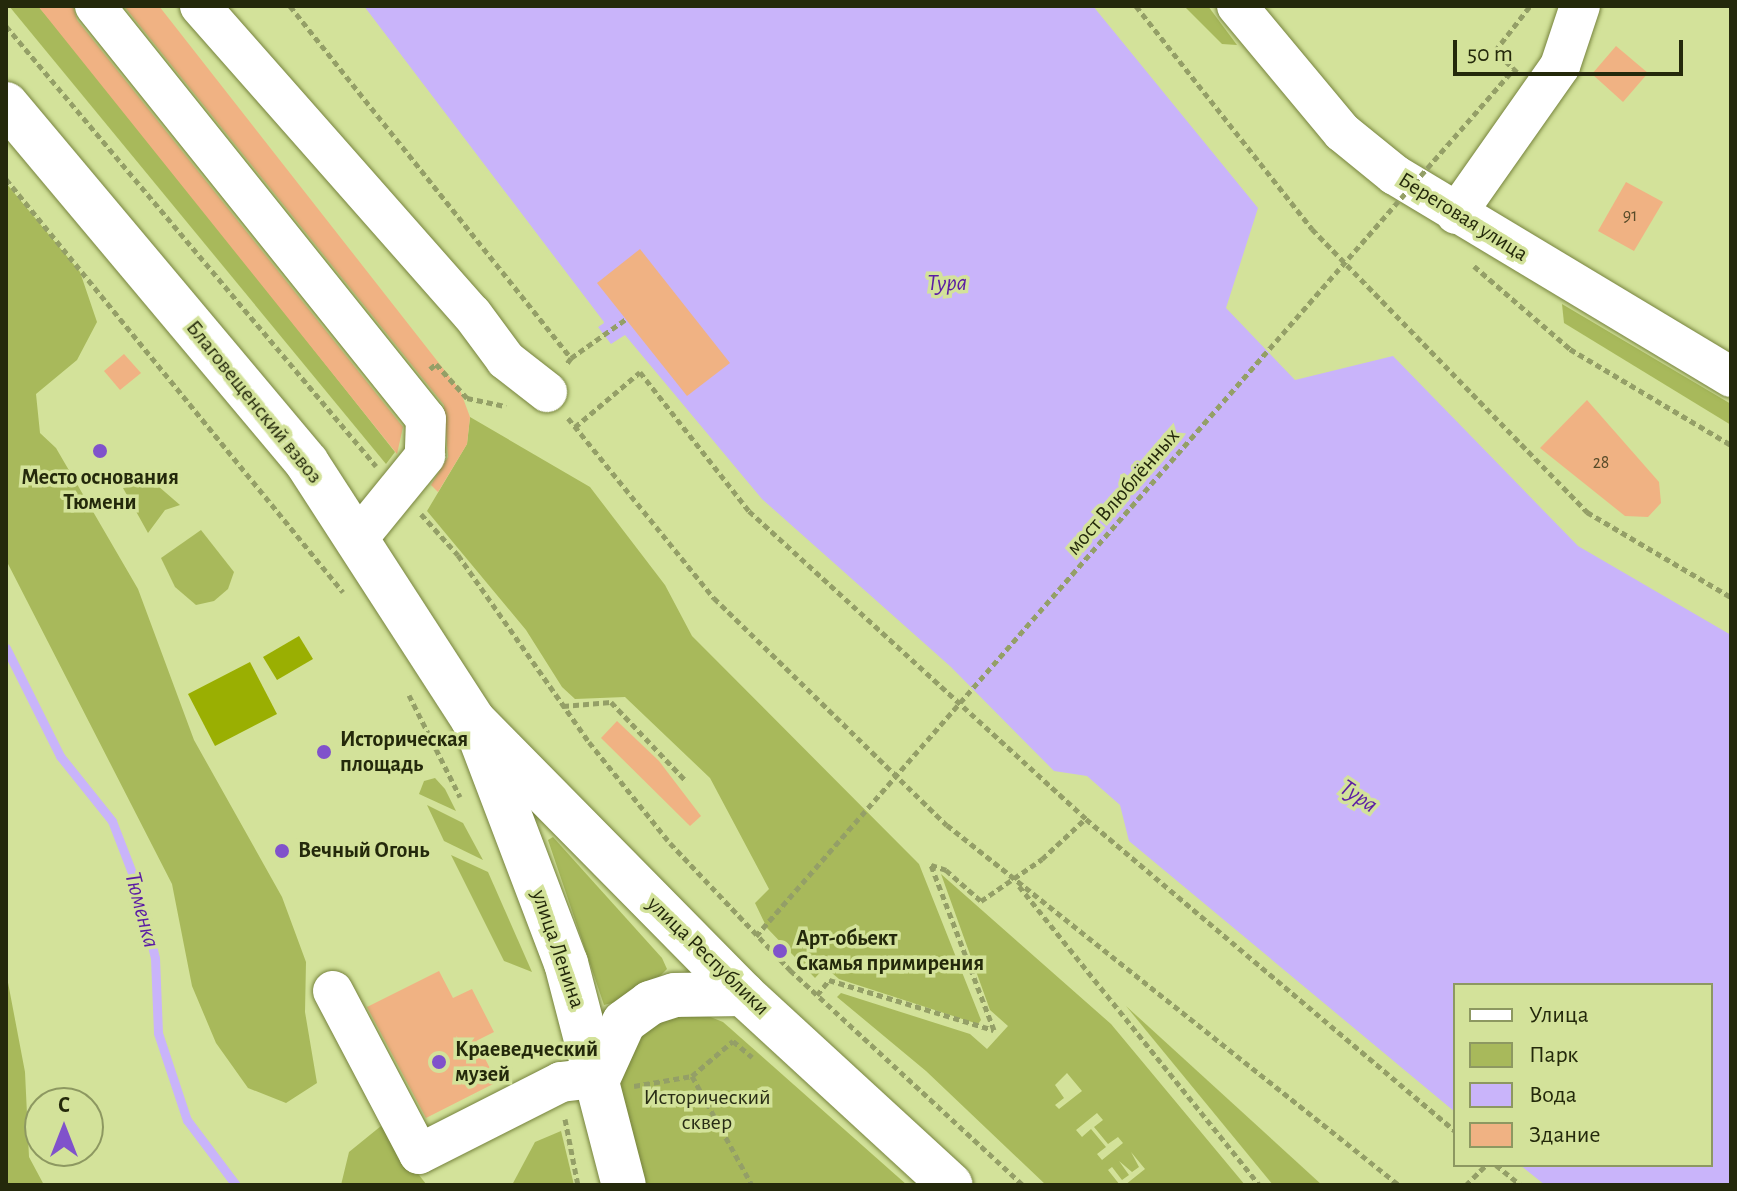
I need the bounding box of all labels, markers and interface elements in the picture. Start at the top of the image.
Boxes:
scale bar [1457,24,1687,74]
text: 50 m [1467,42,1513,66]
street label: Береговая улица [1393,167,1533,267]
house number: 91 [1623,205,1637,227]
water label: Тура [927,270,967,298]
street label: Благовещенский взвоз [180,315,328,489]
street label: мост Влюблённых [1061,423,1185,561]
marker: Место основания Тюмени [91,442,109,460]
house number: 28 [1593,452,1609,474]
place label: Место основания Тюмени [21,464,179,516]
place label: Историческая площадь [340,726,468,778]
marker: Историческая площадь [315,743,333,761]
water label: Тура [1333,774,1383,820]
place label: Вечный Огонь [298,838,429,864]
marker: Вечный Огонь [273,842,291,860]
water label: Тюменка [117,869,165,951]
street label: улица Ленина [525,886,591,1012]
street label: улица Республики [641,891,775,1021]
place label: Арт-обьект Скамья примирения [796,925,984,976]
marker: Арт-обьект Скамья примирения [771,942,789,960]
legend [1453,983,1713,1167]
text: Улица [1529,1003,1589,1027]
place label: Краеведческий музей [455,1036,598,1088]
text: Парк [1529,1043,1578,1067]
marker: Краеведческий музей [430,1053,448,1071]
text: Вода [1529,1083,1577,1107]
park label: Исторический сквер [643,1084,771,1136]
north arrow [24,1087,104,1167]
text: С [58,1094,70,1116]
text: Здание [1529,1123,1600,1147]

